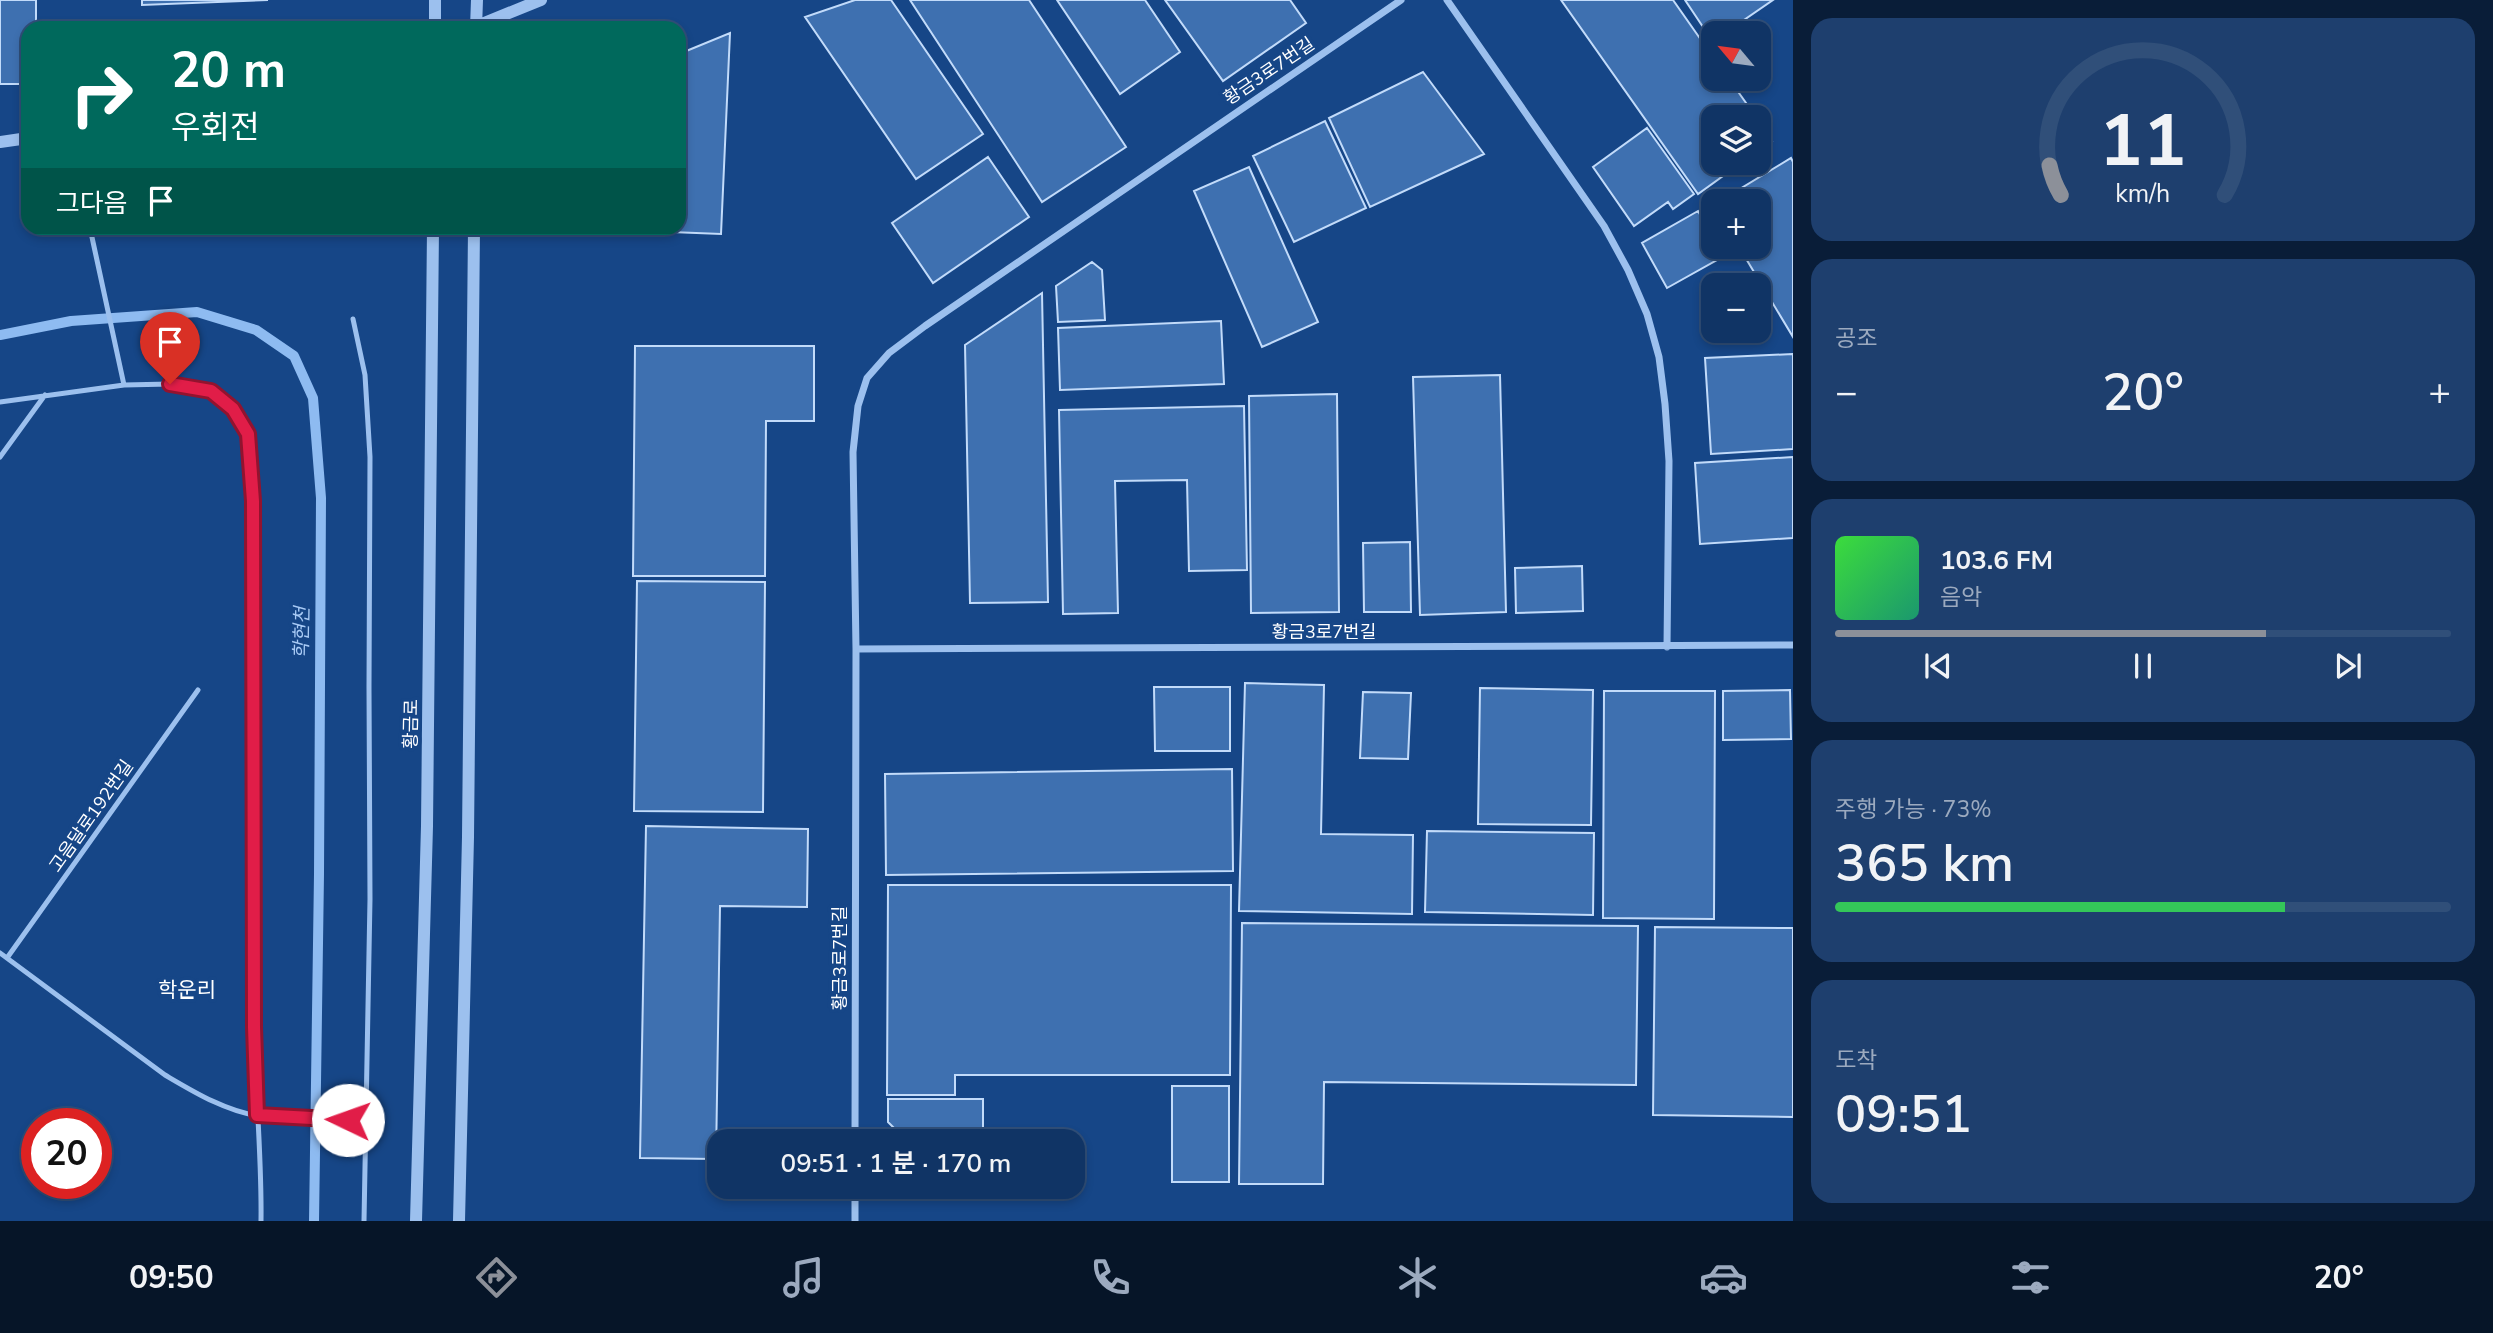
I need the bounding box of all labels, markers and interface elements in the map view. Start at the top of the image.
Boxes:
north arrow [1701,21,1771,91]
map controls [1701,21,1771,343]
street label: 황금3로7번길 [1219,32,1319,110]
text: 20 m [171,37,286,104]
icon: right [56,49,147,140]
text: 11 [2099,92,2187,192]
button: layers [1701,105,1771,175]
text: 우회전 [171,106,259,149]
text: km/h [2115,177,2171,211]
icon: arrive [142,182,180,220]
text: 그다음 [56,186,128,221]
button: + [1701,189,1771,259]
button: − [1701,273,1771,343]
pin [140,312,200,384]
icon: arrive [151,323,189,361]
text: 공조 [1835,323,1877,354]
text: 20° [2102,357,2184,428]
text: − [1835,367,1858,418]
text: + [2428,367,2451,418]
text: 103.6 FM [1940,543,2053,578]
text: 음악 [1940,582,1982,613]
water label: 학현천 [289,605,315,659]
street label: 황금3로7번길 [1272,620,1376,644]
icon: previous [1919,647,1957,685]
icon: pause [2124,647,2162,685]
icon: next [2329,647,2367,685]
street label: 황금로 [399,699,423,749]
street label: 고음달로192번길 [43,755,139,877]
text: 주행 가능 · 73% [1835,794,1992,825]
text: 365 km [1835,828,2014,899]
street label: 황금3로7번길 [828,906,852,1010]
district label: 학운리 [158,976,216,1004]
text: 도착 [1835,1045,1877,1076]
text: 09:51 [1835,1079,1972,1150]
position arrow [311,1083,385,1157]
speed limit sign: 20 [21,1108,112,1199]
text: 09:51 · 1 분 · 170 m [781,1146,1011,1181]
icon: directions [472,1253,521,1302]
icon: music [779,1253,828,1302]
icon: phone [1086,1253,1135,1302]
icon: climate [1393,1253,1442,1302]
icon: car [1699,1253,1748,1302]
icon: filters [2006,1253,2055,1302]
text: 09:50 [129,1256,214,1299]
text: 20° [2313,1256,2364,1299]

